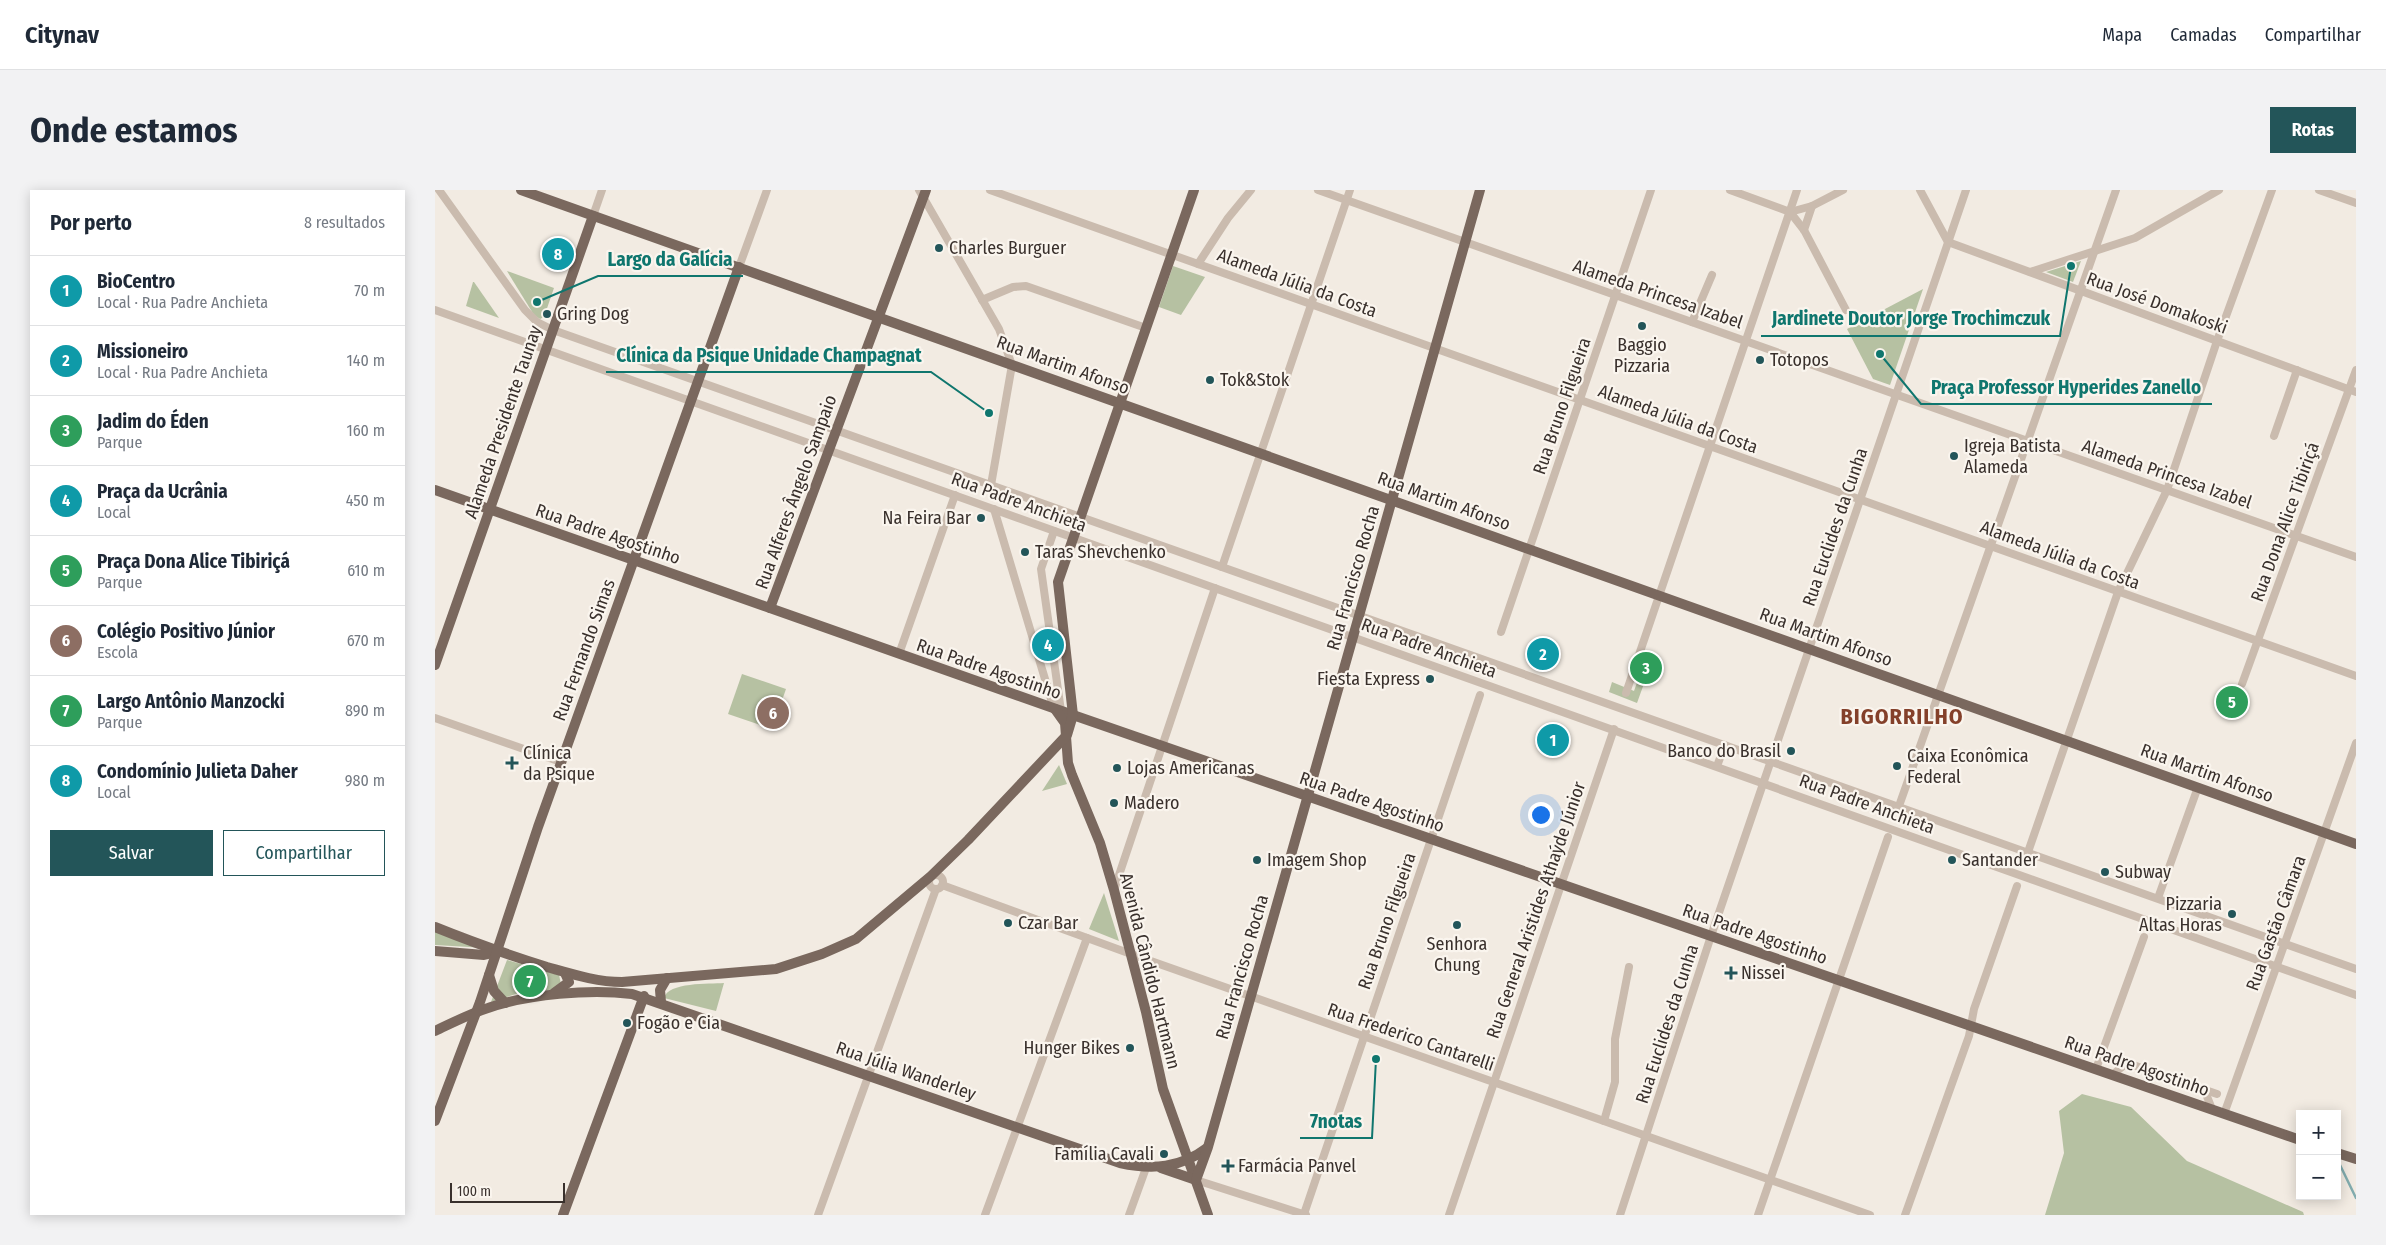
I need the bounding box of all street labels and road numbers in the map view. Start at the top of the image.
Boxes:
street label: Alameda Júlia da Costa [1214,244,1380,322]
street label: Alameda Princesa Izabel [1570,255,1746,333]
street label: Rua José Domakoski [2084,267,2230,339]
street label: Alameda Presidente Taunay [460,323,546,521]
street label: Rua Martim Afonso [994,331,1132,399]
street label: Rua Bruno Filgueira [1528,335,1596,477]
street label: Alameda Júlia da Costa [1595,380,1761,458]
street label: Rua Alferes Ângelo Sampaio [751,392,841,592]
street label: Alameda Princesa Izabel [2079,435,2255,513]
street label: Rua Dona Alice Tibiriçá [2246,439,2324,605]
street label: Rua Euclides da Cunha [1798,445,1872,609]
street label: Rua Padre Anchieta [948,467,1090,537]
street label: Rua Martim Afonso [1375,467,1513,535]
street label: Rua Padre Agostinho [533,499,683,569]
street label: Rua Francisco Rocha [1322,503,1384,653]
street label: Alameda Júlia da Costa [1977,516,2143,594]
street label: Rua Fernando Simas [548,576,620,724]
street label: Rua Martim Afonso [1757,603,1895,671]
street label: Rua Padre Anchieta [1358,613,1500,683]
street label: Rua Padre Agostinho [914,634,1064,704]
street label: Rua Martim Afonso [2138,739,2276,807]
street label: Rua Padre Agostinho [1297,767,1447,837]
street label: Rua Padre Anchieta [1796,769,1938,839]
street label: Rua General Aristides Athaýde Júnior [1482,778,1591,1041]
street label: Rua Bruno Filgueira [1353,850,1421,992]
street label: Rua Gastão Câmara [2241,852,2311,994]
street label: Avenida Cândido Hartmann [1115,871,1185,1071]
street label: Rua Francisco Rocha [1211,892,1273,1042]
street label: Rua Padre Agostinho [1680,899,1830,969]
street label: Rua Euclides da Cunha [1631,941,1703,1106]
street label: Rua Frederico Cantarelli [1325,998,1497,1076]
street label: Rua Padre Agostinho [2062,1031,2212,1101]
street label: Rua Júlia Wanderley [833,1037,979,1105]

